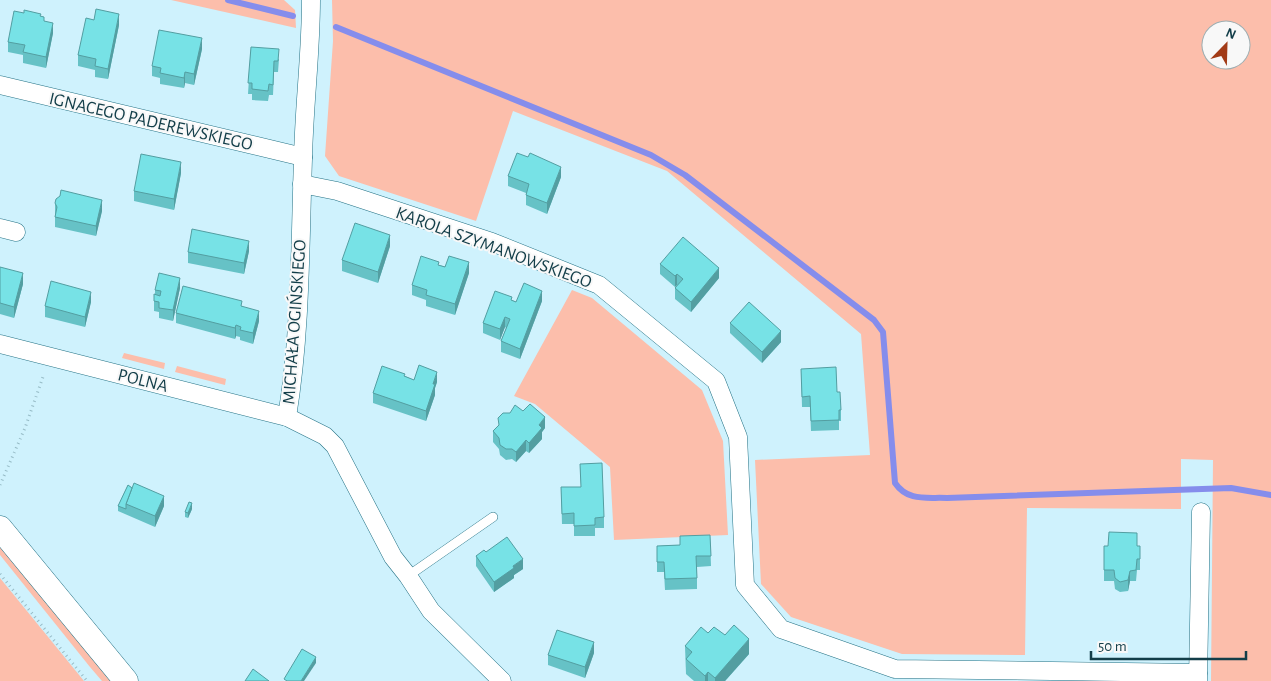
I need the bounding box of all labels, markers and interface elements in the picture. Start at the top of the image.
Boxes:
north arrow [1201,20,1251,70]
text: N [1223,26,1238,42]
street label: IGNACEGO PADEREWSKIEGO [47,90,254,154]
street label: KAROLA SZYMANOWSKIEGO [393,204,594,292]
street label: MICHAŁA OGIŃSKIEGO [277,239,310,405]
street label: POLNA [116,366,170,396]
scale bar [1091,628,1246,660]
text: 50 m [1098,639,1127,654]

